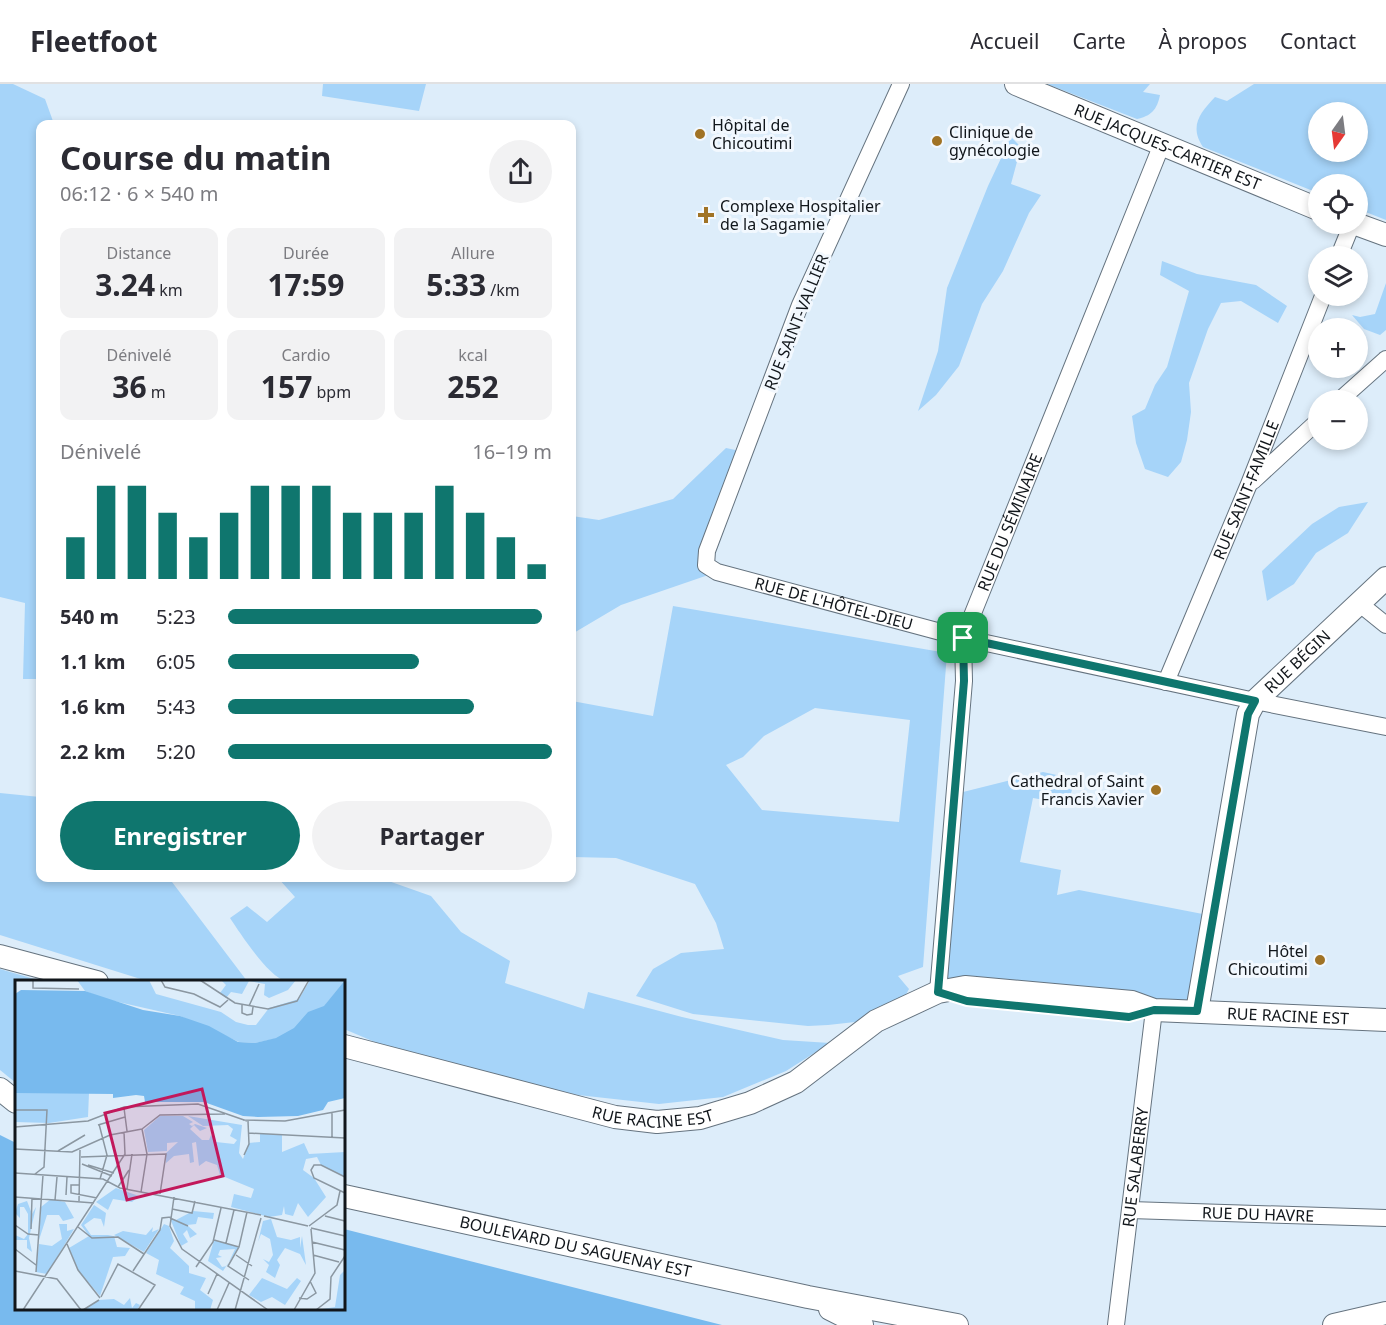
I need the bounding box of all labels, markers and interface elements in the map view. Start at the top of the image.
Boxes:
text: Fleetfoot [30,22,157,60]
text: Accueil [970,27,1039,55]
text: Carte [1072,27,1126,55]
text: À propos [1159,27,1247,55]
text: Contact [1280,27,1356,55]
street label: RUE JACQUES-CARTIER EST [1071,98,1264,195]
north arrow [1308,102,1368,162]
map controls [1308,102,1368,450]
place label: Hôpital de Chicoutimi [712,114,792,154]
place label: Clinique de gynécologie [949,121,1040,161]
marker: Hôpital de Chicoutimi [693,127,707,141]
marker: Clinique de gynécologie [930,134,944,148]
text: Course du matin [60,135,331,180]
button: share [489,140,552,203]
button: locate [1308,174,1368,234]
text: 06:12 · 6 × 540 m [60,180,218,207]
place label: Complexe Hospitalier de la Sagamie [720,195,881,235]
marker: Complexe Hospitalier de la Sagamie [697,206,715,224]
text: Distance [107,242,171,264]
text: Durée [283,242,329,264]
text: Allure [451,242,495,264]
button: layers [1308,246,1368,306]
street label: RUE SAINT-VALLIER [759,251,833,393]
text: 3.24 [95,264,155,305]
text: 17:59 [267,264,345,305]
text: 5:33 [426,264,486,305]
text: km [155,279,183,301]
text: /km [486,279,520,301]
button: + [1308,318,1368,378]
text: Dénivelé [106,344,172,366]
text: Cardio [281,344,331,366]
text: kcal [458,344,488,366]
text: 36 [112,366,147,407]
text: 157 [261,366,312,407]
text: 252 [447,366,499,407]
text: m [147,381,166,403]
text: bpm [312,381,351,403]
button: − [1308,390,1368,450]
street label: RUE SAINT-FAMILLE [1208,417,1284,563]
text: Dénivelé [60,438,141,465]
text: 16–19 m [472,438,552,465]
street label: RUE DU SÉMINAIRE [972,450,1047,594]
street label: RUE DE L'HÔTEL-DIEU [752,572,915,635]
text: 540 m [60,603,119,630]
text: 5:23 [156,603,196,630]
pin [937,612,988,663]
icon: arrive [946,621,979,654]
street label: RUE BÉGIN [1259,625,1335,698]
text: 1.1 km [60,648,126,675]
text: 6:05 [156,648,196,675]
text: 1.6 km [60,693,126,720]
text: 5:43 [156,693,196,720]
text: 2.2 km [60,738,126,765]
text: 5:20 [156,738,196,765]
place label: Cathedral of Saint Francis Xavier [1010,770,1144,810]
marker: Cathedral of Saint Francis Xavier [1149,783,1163,797]
button: Enregistrer [60,801,300,870]
button: Partager [312,801,552,870]
place label: Hôtel Chicoutimi [1228,940,1308,980]
marker: Hôtel Chicoutimi [1313,953,1327,967]
inset map [15,980,345,1310]
street label: RUE RACINE EST [1226,1002,1349,1029]
street label: RUE RACINE EST [590,1100,716,1133]
street label: RUE SALABERRY [1117,1105,1153,1228]
street label: RUE DU HAVRE [1202,1201,1314,1227]
street label: BOULEVARD DU SAGUENAY EST [458,1210,694,1282]

